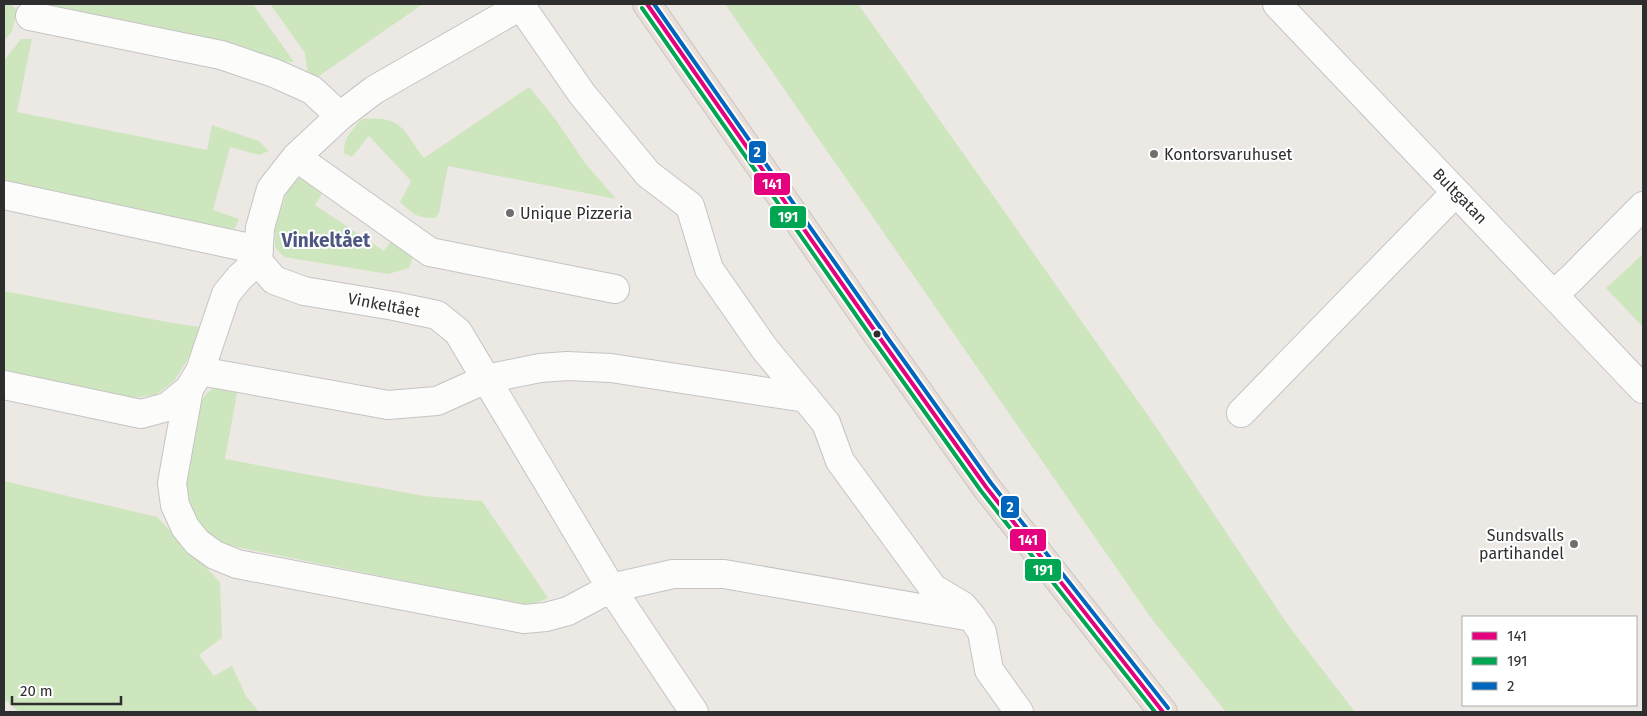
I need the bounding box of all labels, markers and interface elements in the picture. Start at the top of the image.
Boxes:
line badge: 2 [748,140,767,164]
text: 2 [753,144,761,161]
place label: Kontorsvaruhuset [1164,145,1293,164]
marker: Kontorsvaruhuset [1148,148,1160,160]
street label: Bultgatan [1429,164,1491,228]
line badge: 141 [753,172,791,196]
text: 141 [762,176,782,193]
place label: Unique Pizzeria [520,204,632,223]
line badge: 191 [769,205,807,229]
marker: Unique Pizzeria [504,207,516,219]
text: 191 [778,209,798,226]
district label: Vinkeltået [281,229,371,252]
street label: Vinkeltået [346,289,422,321]
unlabelled marker [872,329,882,339]
line badge: 2 [1000,495,1020,519]
text: 2 [1006,499,1014,516]
place label: Sundsvalls partihandel [1479,526,1564,563]
line badge: 141 [1009,528,1047,552]
text: 141 [1018,532,1038,549]
marker: Sundsvalls partihandel [1568,538,1580,550]
line badge: 191 [1024,558,1062,582]
text: 191 [1033,562,1053,579]
legend [1462,616,1637,706]
text: 141 [1507,627,1527,645]
text: 191 [1507,652,1528,670]
scale bar [12,674,121,706]
text: 2 [1507,677,1514,695]
text: 20 m [20,682,53,700]

